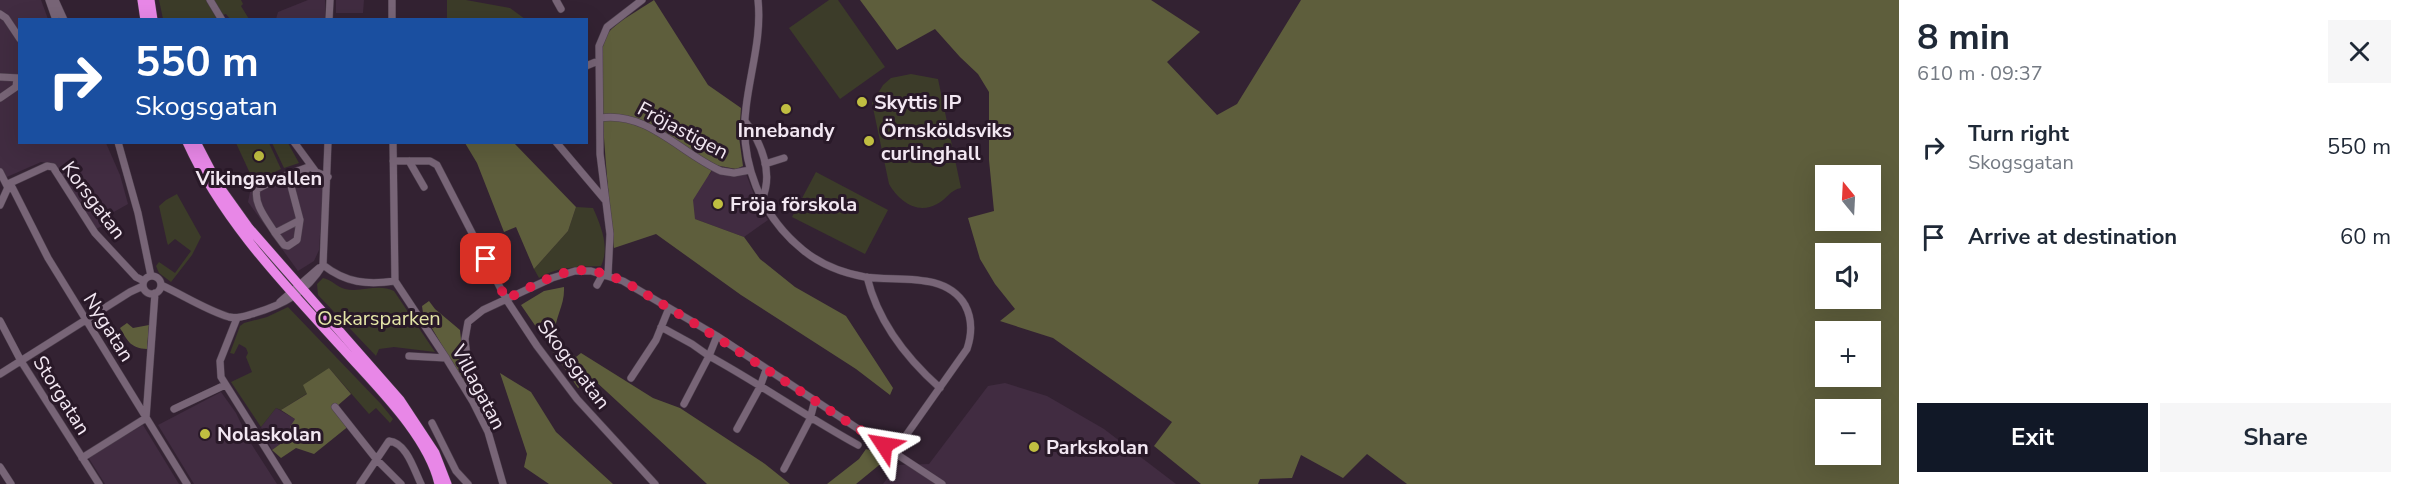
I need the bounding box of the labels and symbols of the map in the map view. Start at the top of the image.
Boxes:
place label: Skyttis IP [874,89,962,116]
street label: Fröjastigen [633,95,733,166]
marker: Skyttis IP [855,95,869,109]
marker: Innebandy [779,102,793,116]
place label: Innebandy [737,117,835,144]
place label: Örnsköldsviks curlinghall [881,117,1012,167]
marker: Örnsköldsviks curlinghall [862,134,876,148]
marker: Vikingavallen [252,149,266,163]
street label: Korsgatan [55,156,132,245]
place label: Vikingavallen [195,165,322,192]
north arrow [1815,165,1881,231]
place label: Fröja förskola [730,191,857,218]
marker: Fröja förskola [711,197,725,211]
pin [460,233,511,284]
street label: Nygatan [77,288,140,367]
park label: Oskarsparken [317,305,441,332]
street label: Skogsgatan [531,314,616,415]
street label: Villagatan [445,339,512,434]
street label: Storgatan [27,351,97,440]
position arrow [852,413,916,477]
place label: Nolaskolan [217,421,322,448]
marker: Nolaskolan [198,427,212,441]
place label: Parkskolan [1046,434,1149,461]
marker: Parkskolan [1027,440,1041,454]

